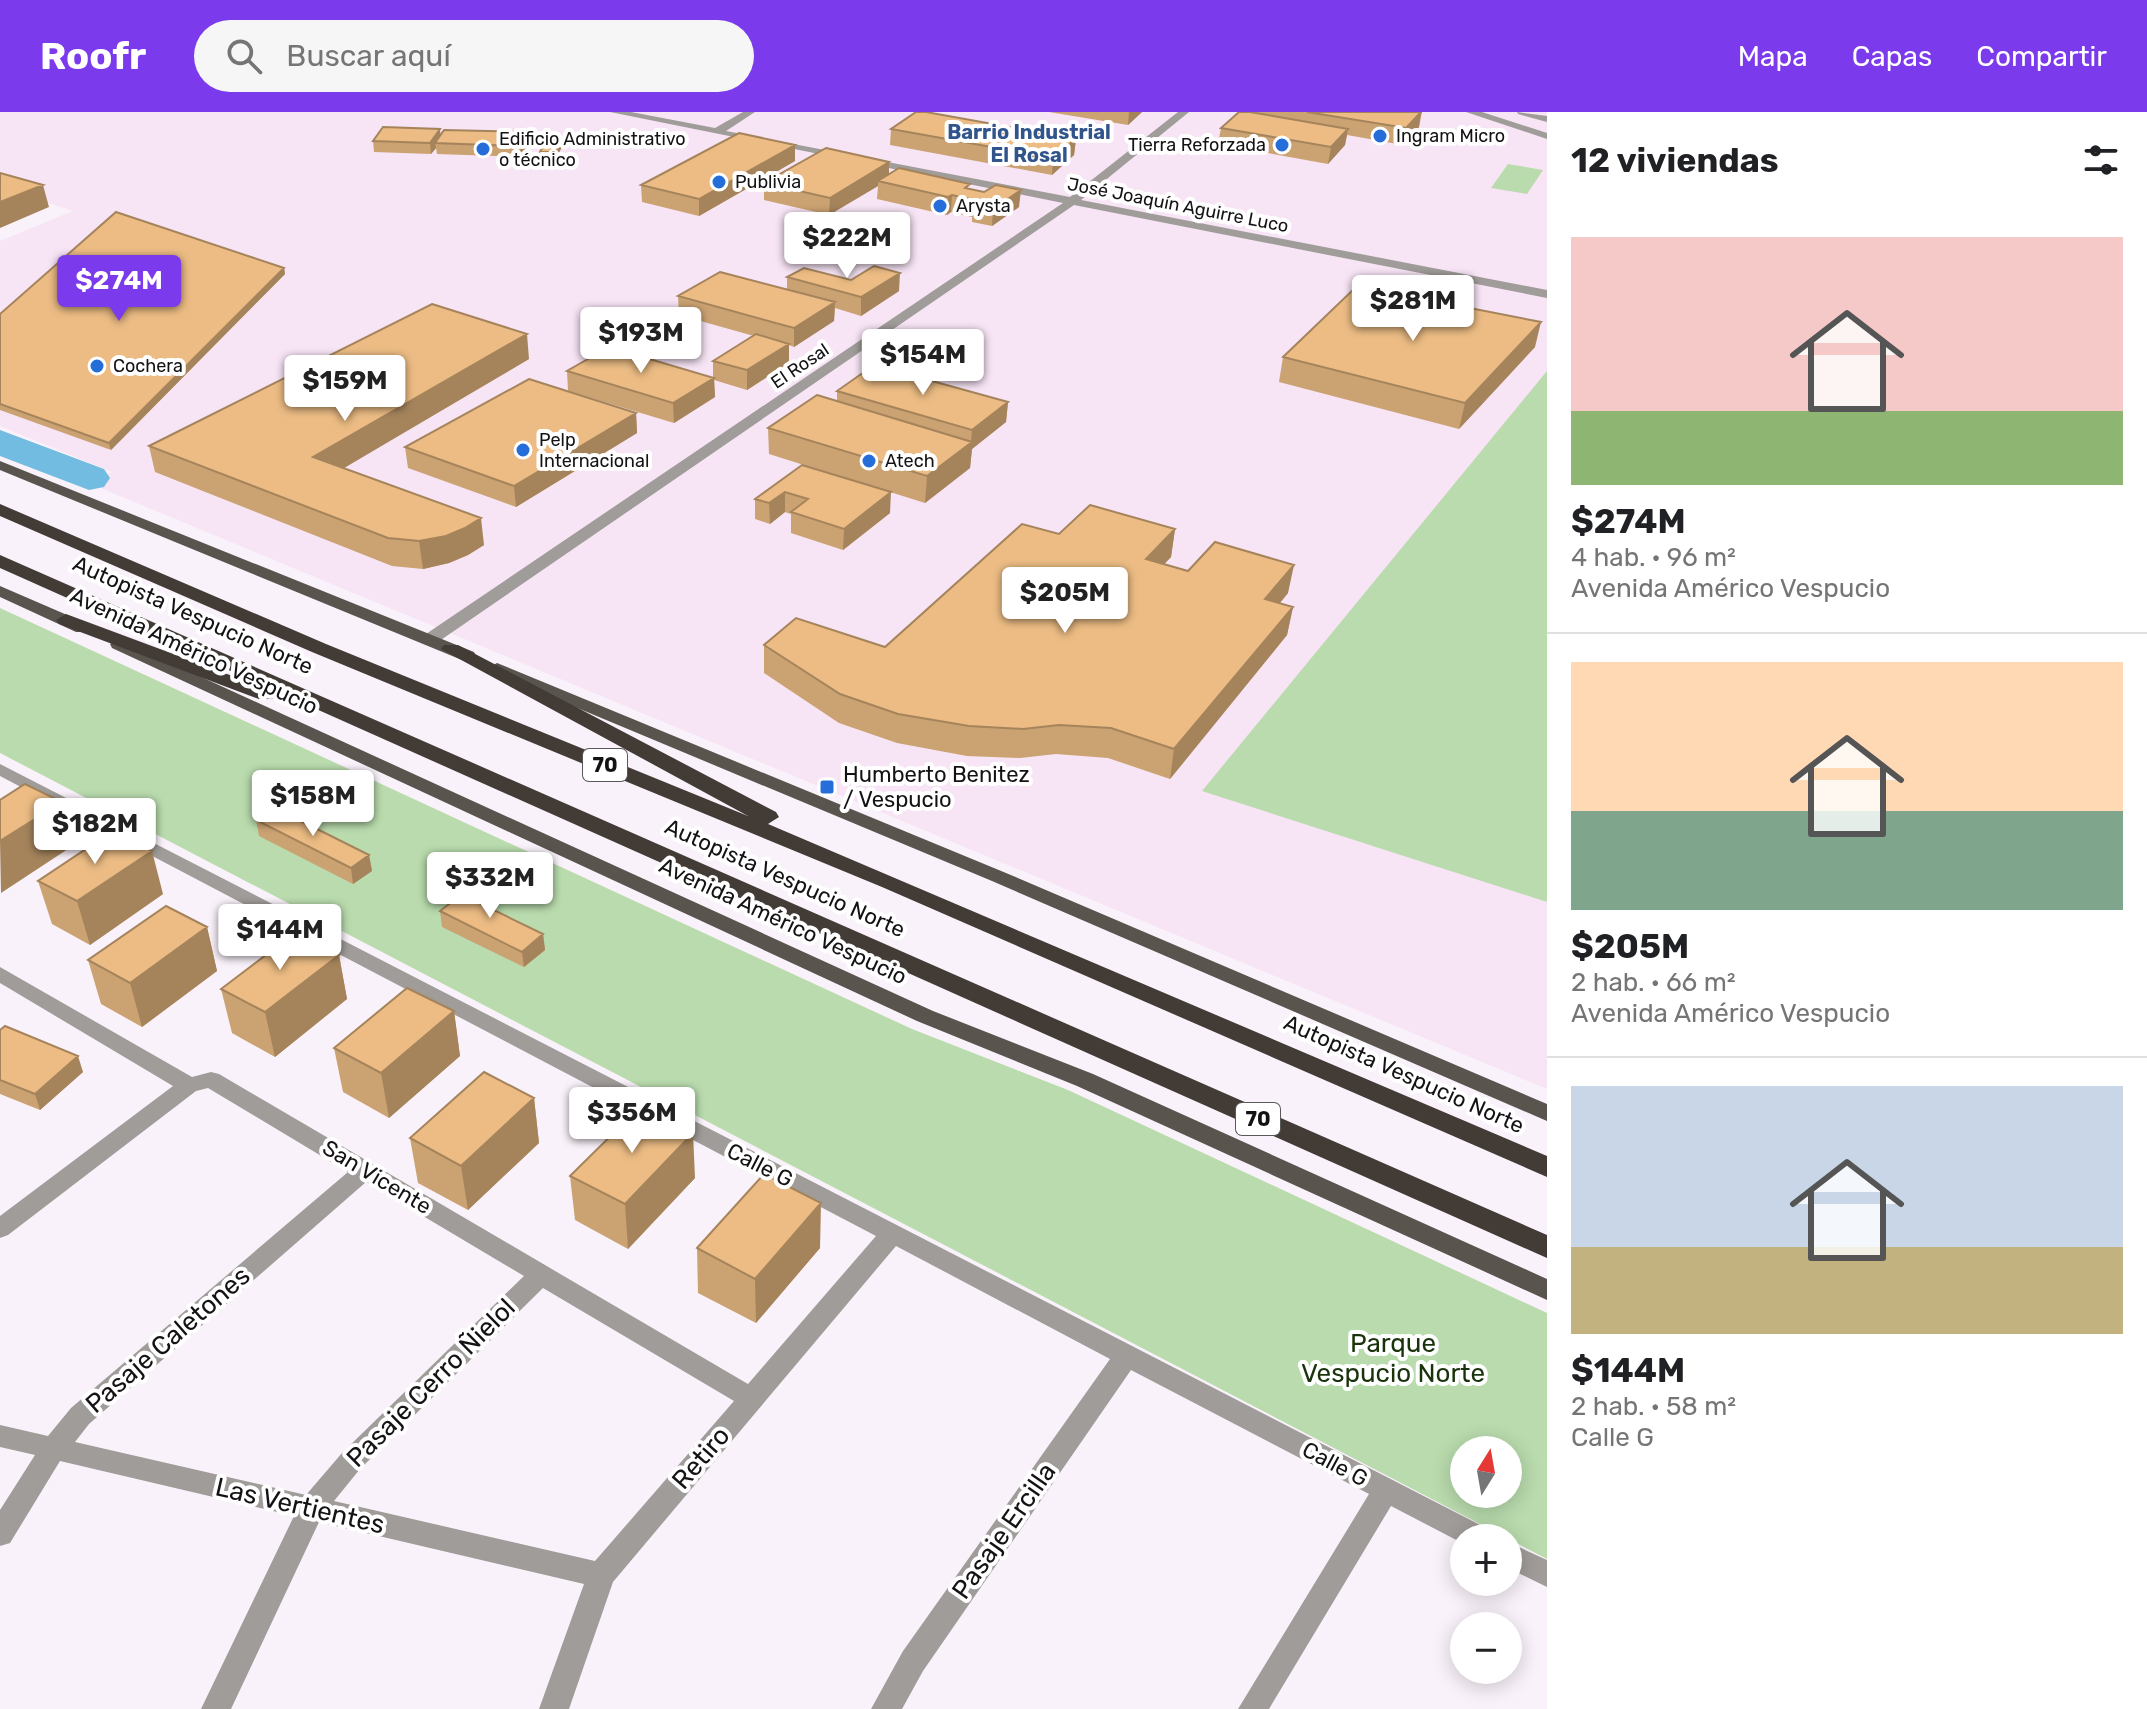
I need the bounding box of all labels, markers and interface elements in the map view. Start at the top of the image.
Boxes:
search box [194,20,754,92]
text: Roofr [40,33,146,79]
icon: search [222,34,266,78]
text: Buscar aquí [286,38,451,74]
text: Mapa [1738,40,1808,73]
text: Capas [1852,40,1932,73]
text: Compartir [1976,40,2107,73]
district label: Barrio Industrial El Rosal [947,120,1111,167]
place label: Ingram Micro [1396,125,1505,147]
marker: Ingram Micro [1371,127,1389,145]
place label: Edificio Administrativo o técnico [499,128,686,171]
place label: Tierra Reforzada [1128,134,1266,156]
marker: Tierra Reforzada [1273,136,1291,154]
icon: filters [2079,138,2123,182]
marker: Edificio Administrativo o técnico [474,140,492,158]
text: 12 viviendas [1571,140,1779,181]
place label: Publivia [735,171,801,193]
marker: Publivia [710,173,728,191]
street label: José Joaquín Aguirre Luco [1066,173,1290,237]
place label: Arysta [956,195,1011,217]
marker: Arysta [931,197,949,215]
pin: $222M [791,212,903,280]
text: $222M [802,222,892,253]
pin: $274M [63,255,175,323]
text: $274M [75,265,163,296]
pin: $281M [1357,275,1469,343]
text: $281M [1370,285,1456,316]
icon: home [1775,289,1919,433]
pin: $193M [585,307,697,375]
text: $193M [598,317,684,348]
pin: $154M [867,329,979,397]
street label: El Rosal [767,339,833,393]
text: $154M [880,339,966,370]
place label: Cochera [113,355,183,377]
pin: $159M [289,355,401,423]
marker: Cochera [88,357,106,375]
text: $159M [302,365,388,396]
place label: Pelp Internacional [539,429,649,472]
marker: Pelp Internacional [514,441,532,459]
place label: Atech [885,450,935,472]
marker: Atech [860,452,878,470]
text: $274M [1571,501,1686,542]
text: 4 hab. · 96 m² [1571,542,1736,573]
street label: Autopista Vespucio Norte [69,550,317,680]
pin: $205M [1009,567,1121,635]
text: Avenida Américo Vespucio [1571,573,1890,604]
text: $205M [1020,577,1110,608]
street label: Avenida Américo Vespucio [66,582,322,720]
icon: home [1775,714,1919,858]
road number: 70 [583,749,627,781]
place label: Humberto Benitez / Vespucio [843,761,1030,813]
pin: $158M [257,770,369,838]
marker: Humberto Benitez / Vespucio [818,778,836,796]
text: $158M [270,780,356,811]
pin: $182M [39,798,151,866]
text: $182M [52,808,138,839]
street label: Autopista Vespucio Norte [661,813,909,943]
pin: $332M [434,852,546,920]
street label: Avenida Américo Vespucio [655,852,911,990]
text: $332M [445,862,535,893]
pin: $144M [224,904,336,972]
text: $144M [236,914,324,945]
text: $205M [1571,926,1689,967]
text: 2 hab. · 66 m² [1571,967,1736,998]
text: Avenida Américo Vespucio [1571,998,1890,1029]
street label: Autopista Vespucio Norte [1280,1009,1528,1139]
pin: $356M [576,1087,688,1155]
text: $356M [587,1097,677,1128]
road number: 70 [1236,1103,1280,1135]
street label: San Vicente [318,1134,436,1220]
street label: Calle G [723,1137,797,1193]
icon: home [1775,1138,1919,1282]
street label: Pasaje Caletones [80,1260,256,1420]
street label: Pasaje Cerro Ñielol [340,1292,522,1474]
park label: Parque Vespucio Norte [1301,1328,1485,1389]
text: $144M [1571,1350,1685,1391]
text: 2 hab. · 58 m² [1571,1391,1736,1422]
street label: Retiro [666,1421,736,1495]
text: Calle G [1571,1422,1654,1453]
street label: Calle G [1298,1436,1372,1492]
north arrow [1450,1436,1522,1508]
map controls [1450,1436,1522,1684]
street label: Pasaje Ercilla [946,1457,1062,1605]
street label: Las Vertientes [212,1471,388,1541]
button: + [1450,1524,1522,1596]
button: − [1450,1612,1522,1684]

